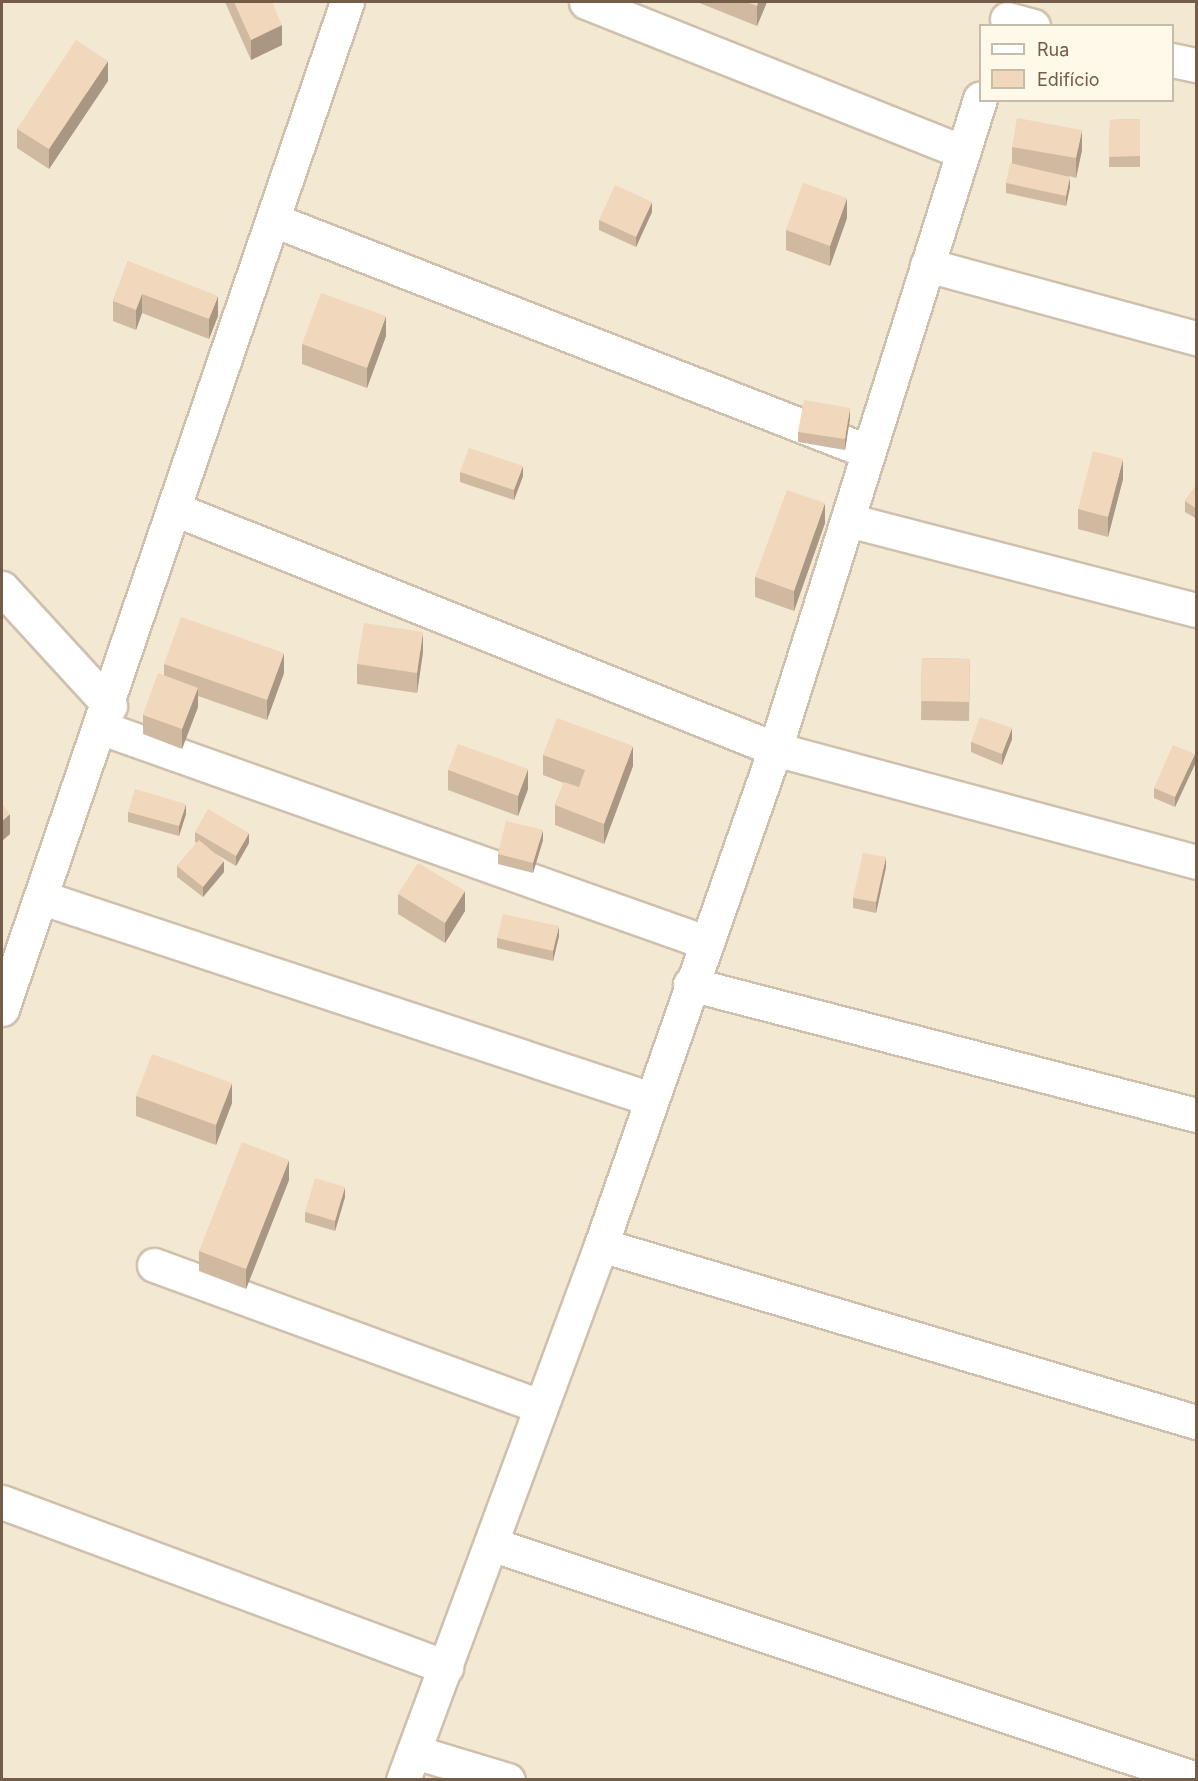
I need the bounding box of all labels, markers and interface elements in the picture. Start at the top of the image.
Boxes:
legend [979,24,1174,102]
text: Rua [1037,39,1069,60]
text: Edifício [1037,69,1100,90]

